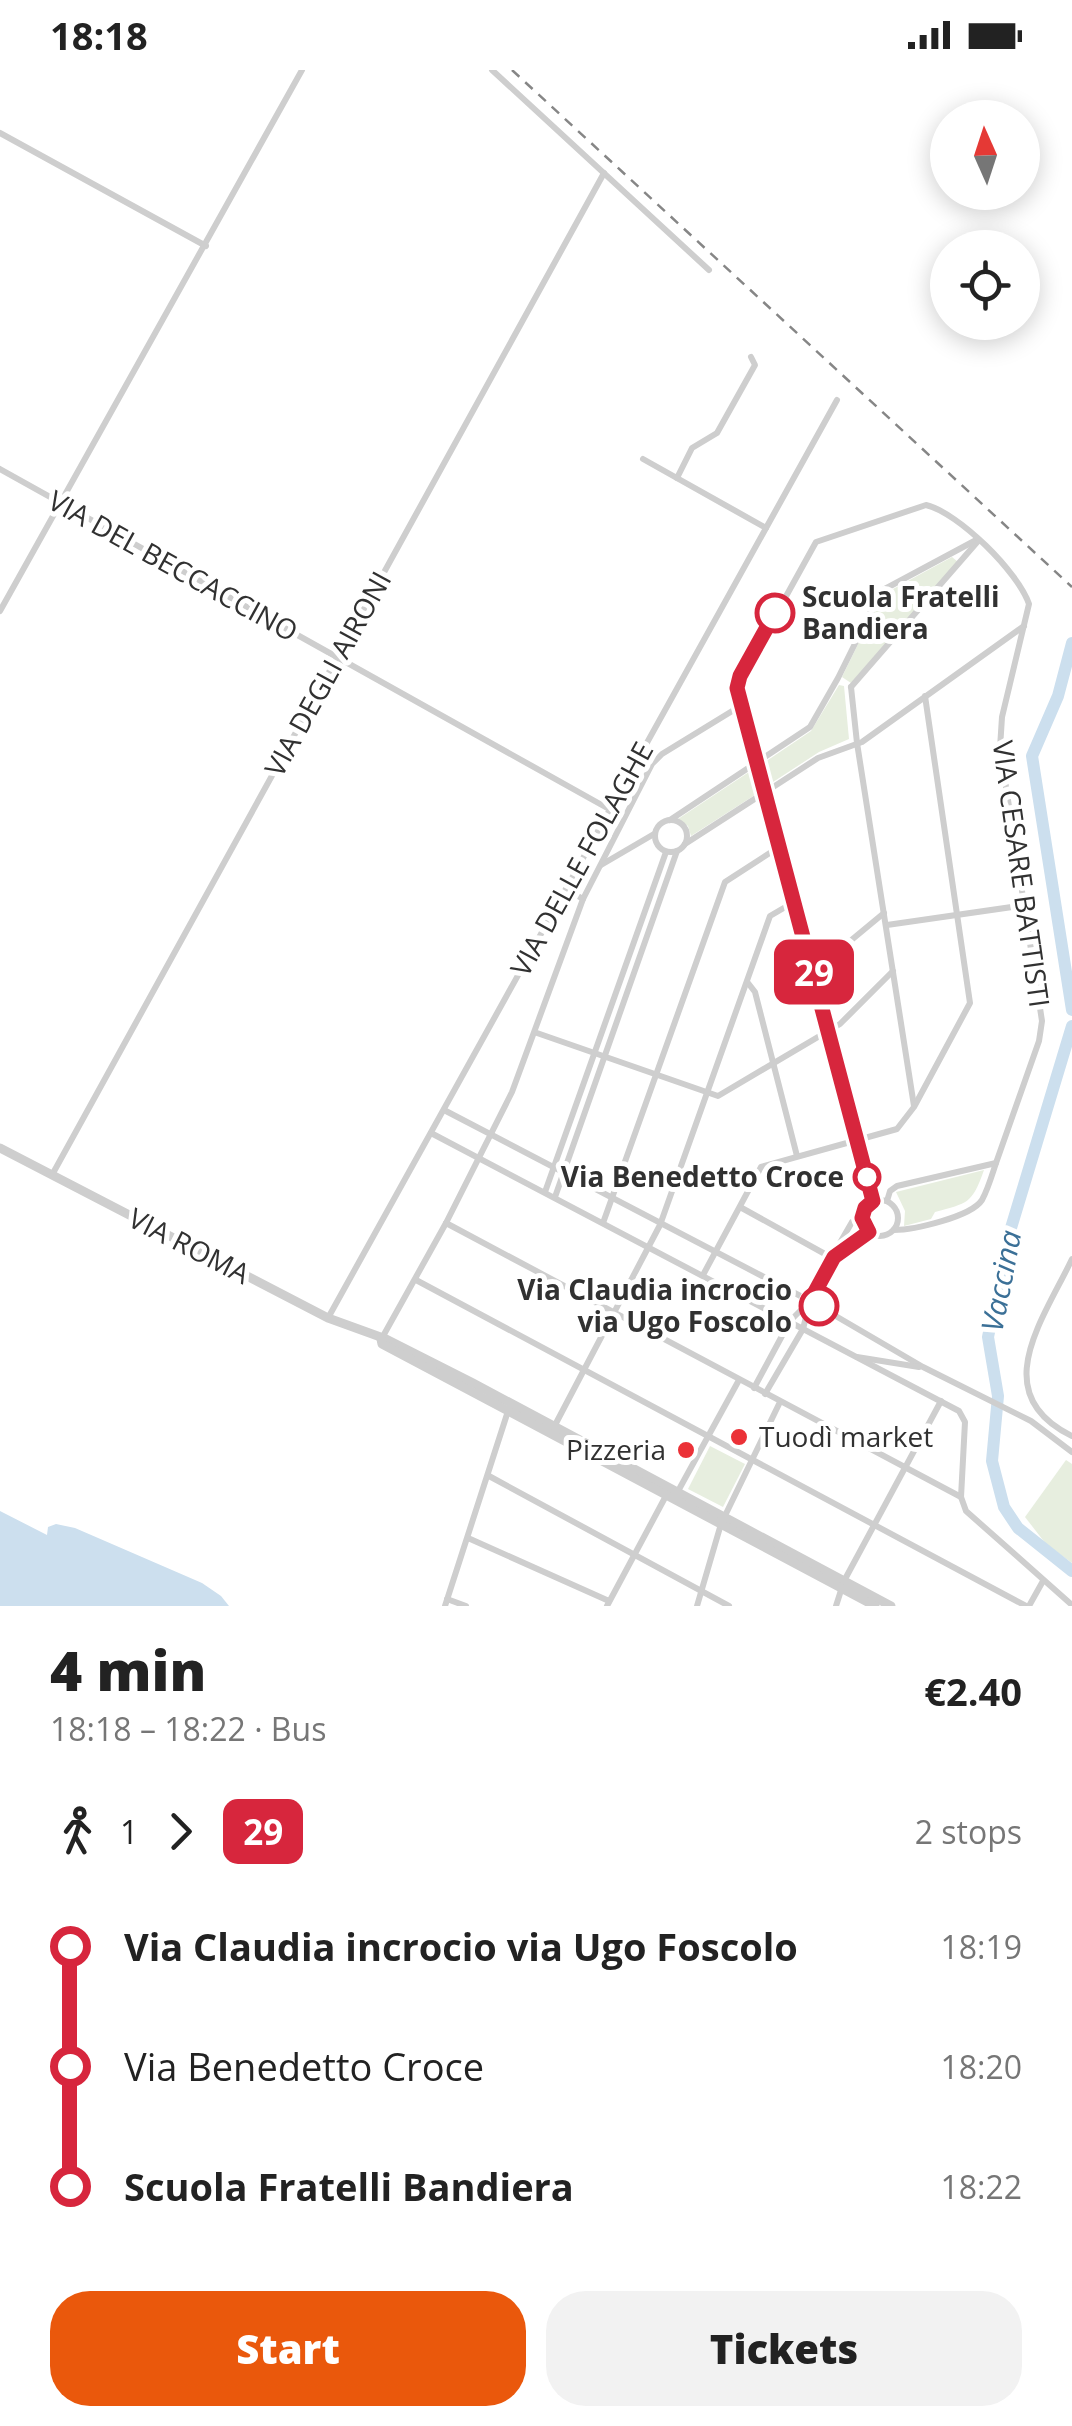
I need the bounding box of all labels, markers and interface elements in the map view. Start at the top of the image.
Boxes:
text: 18:18 [50,9,148,61]
north arrow [930,100,1040,210]
map controls [930,100,1040,340]
button: locate [930,230,1040,340]
street label: VIA DEL BECCACCINO [42,481,305,650]
street label: VIA DEGLI AIRONI [255,564,399,783]
place label: Scuola Fratelli Bandiera [802,577,1000,647]
marker: Scuola Fratelli Bandiera [756,594,794,632]
street label: VIA DELLE FOLAGHE [501,734,661,983]
street label: VIA CESARE BATTISTI [984,738,1060,1010]
line badge: 29 [769,940,859,1004]
text: 29 [794,949,834,996]
place label: Via Benedetto Croce [561,1157,844,1195]
marker: Via Benedetto Croce [854,1164,880,1190]
street label: VIA ROMA [122,1198,257,1292]
water label: Vaccina [971,1226,1030,1335]
place label: Via Claudia incrocio via Ugo Foscolo [517,1270,792,1340]
marker: Via Claudia incrocio via Ugo Foscolo [800,1287,838,1325]
place label: Tuodì market [759,1417,933,1455]
marker: Tuodì market [728,1426,750,1448]
place label: Pizzeria [566,1430,666,1468]
marker: Pizzeria [675,1439,697,1461]
text: 4 min [50,1632,206,1707]
text: €2.40 [924,1665,1022,1717]
text: 18:18 – 18:22 · Bus [50,1707,326,1750]
icon: walk [50,1804,105,1859]
icon: forward [153,1804,208,1859]
text: 29 [243,1808,283,1855]
text: 1 [120,1810,138,1853]
text: 2 stops [915,1810,1022,1853]
text: Via Claudia incrocio via Ugo Foscolo [124,1920,798,1972]
text: 18:19 [940,1925,1022,1968]
text: Via Benedetto Croce [124,2040,484,2092]
text: 18:20 [940,2045,1022,2088]
text: Scuola Fratelli Bandiera [124,2160,574,2212]
text: 18:22 [940,2165,1022,2208]
button: Start [50,2291,526,2406]
button: Tickets [546,2291,1022,2406]

